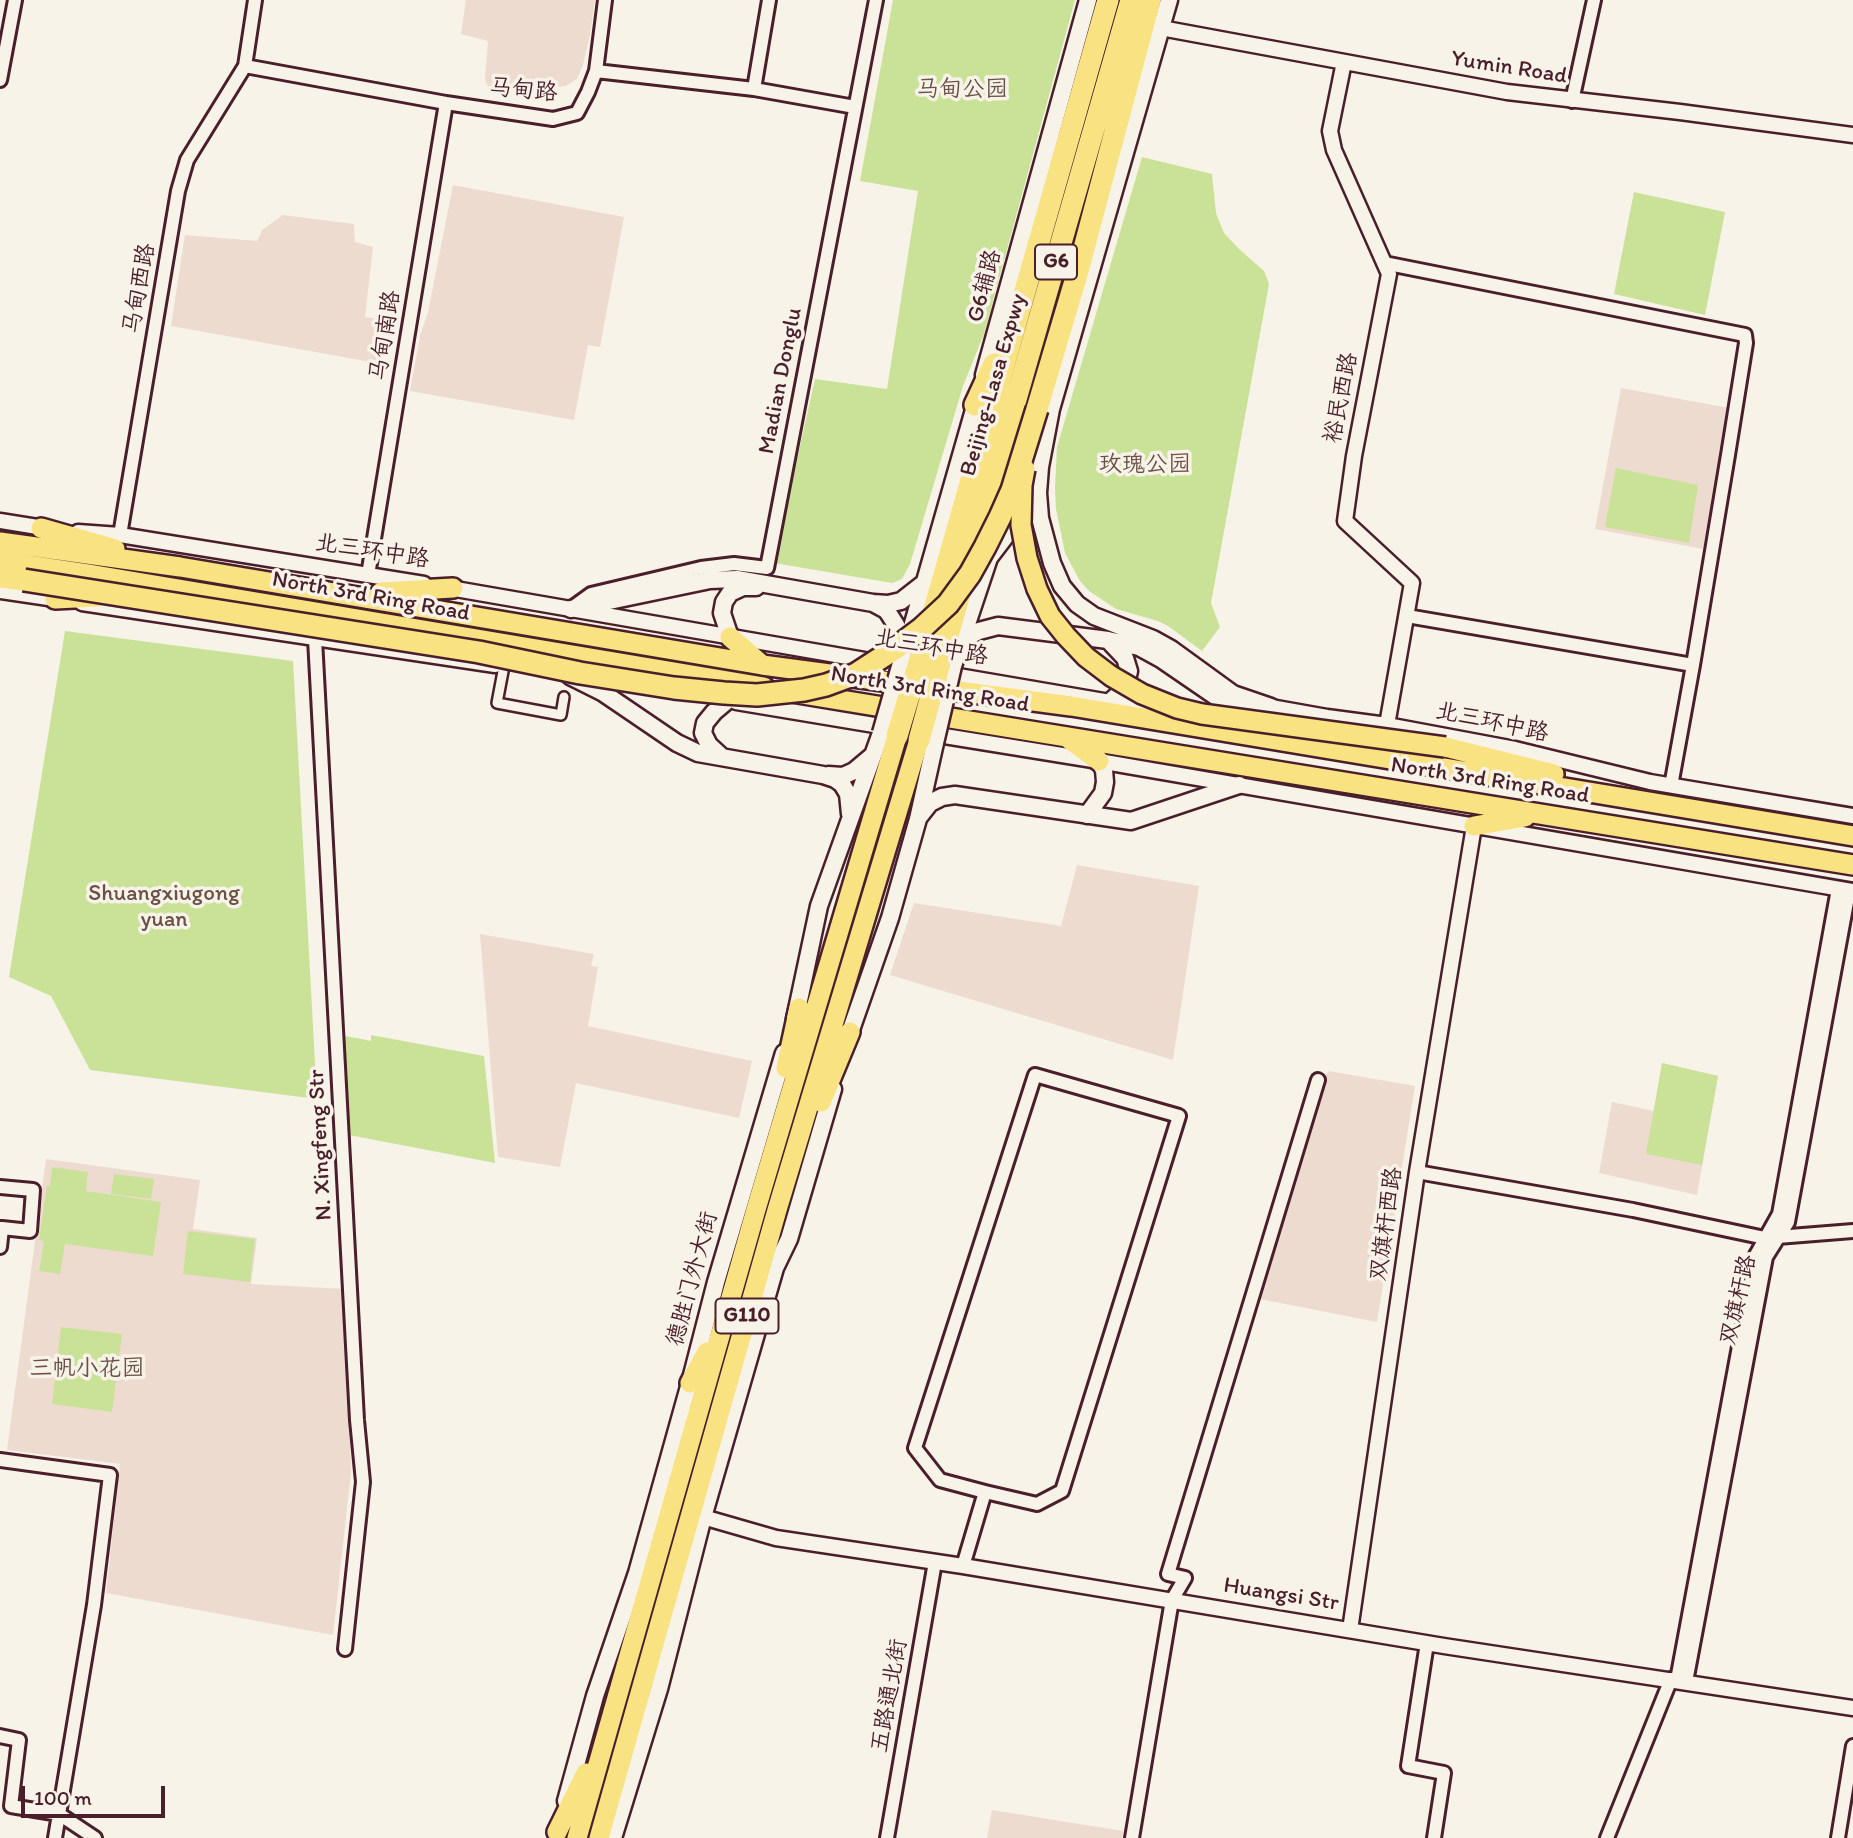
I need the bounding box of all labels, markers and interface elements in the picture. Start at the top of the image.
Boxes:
street label: Yumin Road [1449,45,1569,91]
street label: 马甸路 [487,74,559,108]
park label: 马甸公园 [916,76,1008,104]
street label: 马甸西路 [118,241,162,337]
road number: G6 [1035,244,1077,280]
street label: G6辅路 [962,247,1008,325]
street label: 马甸南路 [365,288,407,384]
street label: Beijing-Lasa Expwy [955,291,1033,479]
street label: Madian Donglu [753,305,809,457]
street label: 裕民西路 [1320,350,1364,446]
park label: 玫瑰公园 [1099,451,1191,479]
street label: 北三环中路 [313,529,431,575]
street label: North 3rd Ring Road [270,566,472,628]
street label: 北三环中路 [872,624,990,672]
street label: North 3rd Ring Road [829,661,1031,719]
street label: 北三环中路 [1433,698,1551,748]
street label: North 3rd Ring Road [1389,752,1591,810]
park label: Shuangxiugong yuan [88,880,240,934]
street label: N. Xingfeng Str [303,1069,339,1221]
street label: 双旗杆西路 [1365,1165,1409,1283]
street label: 德胜门外大街 [662,1209,724,1349]
street label: 双旗杆路 [1715,1252,1763,1348]
road number: G110 [716,1298,778,1334]
park label: 三帆小花园 [30,1355,144,1383]
street label: Huangsi Str [1221,1572,1341,1618]
street label: 五路通北街 [866,1637,914,1755]
scale bar [24,1772,168,1816]
text: 100 m [34,1785,92,1810]

